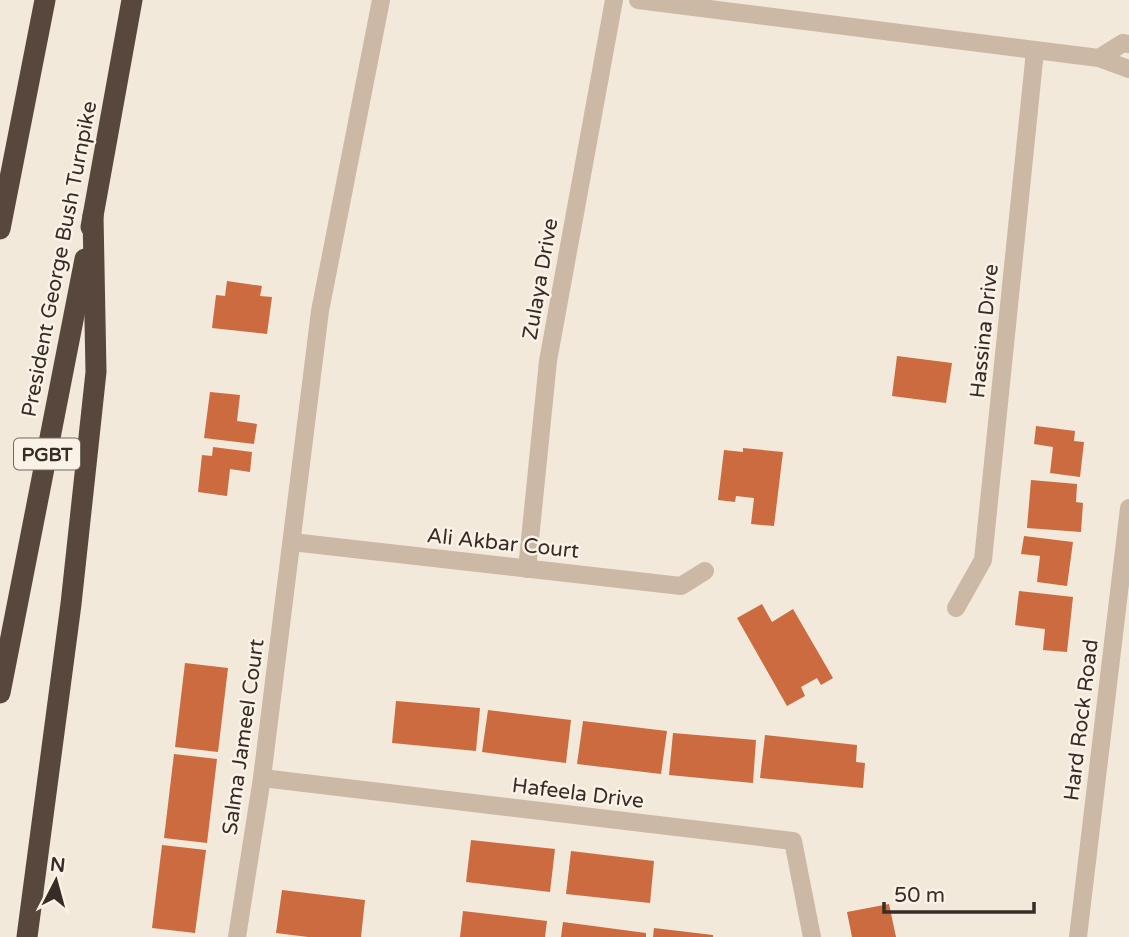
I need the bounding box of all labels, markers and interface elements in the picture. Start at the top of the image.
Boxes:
street label: President George Bush Turnpike [17,99,102,419]
street label: Zulaya Drive [517,216,564,342]
street label: Hassina Drive [965,263,1004,399]
road number: PGBT [14,438,80,470]
street label: Ali Akbar Court [426,523,580,564]
street label: Salma Jameel Court [217,637,270,837]
street label: Hard Rock Road [1059,638,1104,802]
street label: Hafeela Drive [511,773,645,814]
north arrow [21,846,91,916]
text: N [49,853,66,877]
scale bar [884,870,1034,914]
text: 50 m [894,883,945,908]

